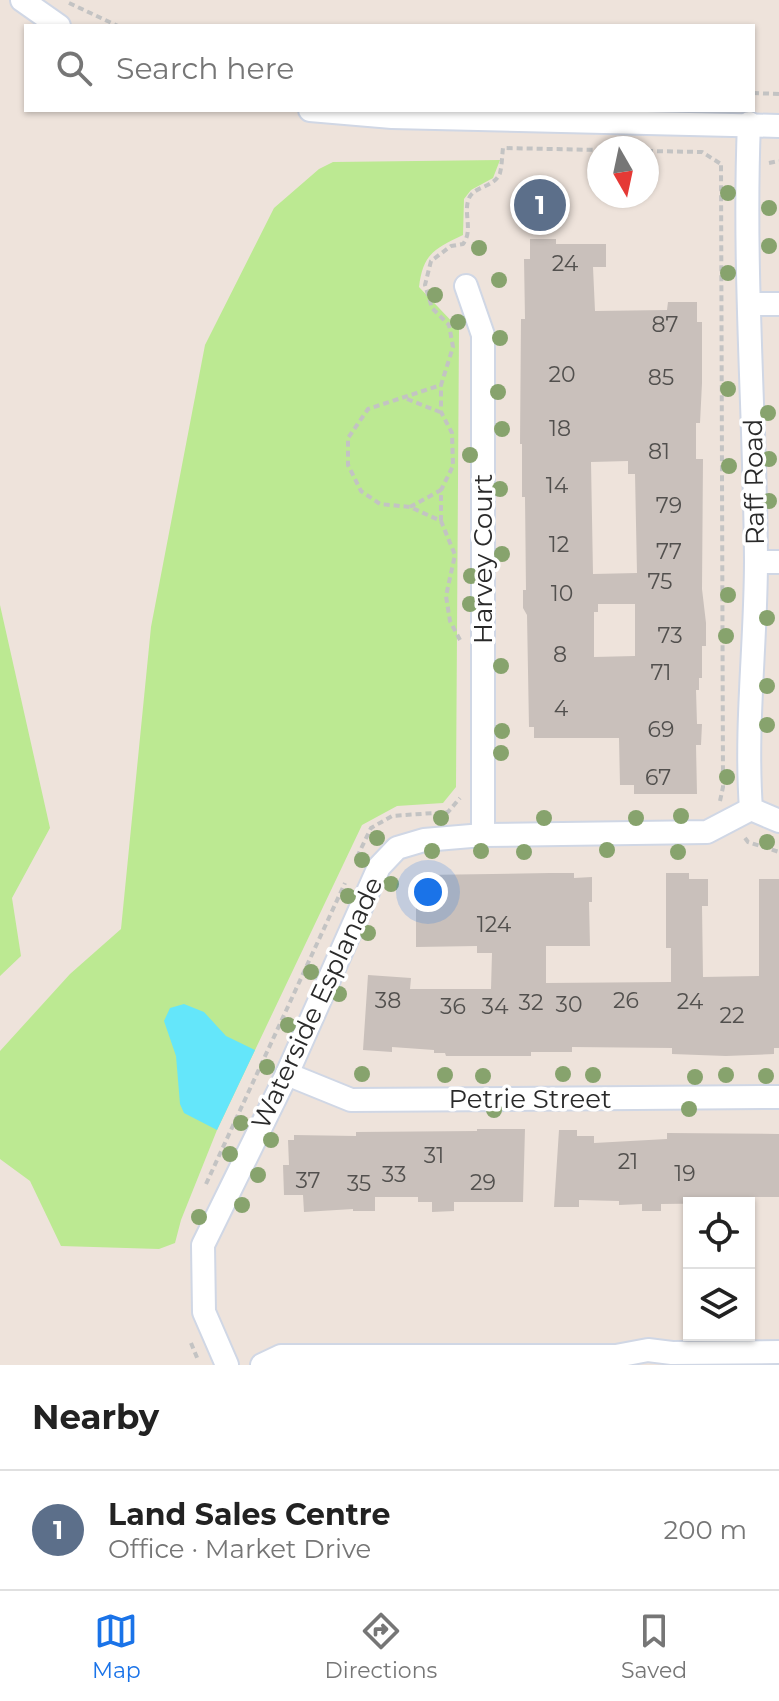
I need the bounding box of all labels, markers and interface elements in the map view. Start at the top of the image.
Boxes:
search box [24,24,755,112]
icon: search [52,46,96,90]
text: Search here [116,50,294,87]
north arrow [587,136,659,208]
pin: 1 [514,175,566,235]
house number: 24 [552,250,579,277]
house number: 87 [652,311,679,338]
house number: 20 [548,361,576,388]
house number: 85 [648,364,674,391]
house number: 18 [549,415,571,442]
street label: Raff Road [737,418,771,546]
house number: 81 [648,438,670,465]
house number: 14 [546,472,569,499]
street label: Harvey Court [467,474,499,644]
house number: 79 [656,492,682,519]
house number: 12 [549,531,569,558]
house number: 77 [656,538,682,565]
house number: 75 [648,568,673,595]
house number: 10 [551,580,573,607]
house number: 73 [657,622,683,649]
house number: 8 [553,641,567,668]
house number: 71 [650,659,672,686]
house number: 4 [554,695,569,722]
house number: 69 [648,716,674,743]
house number: 67 [645,764,671,791]
street label: Waterside Esplanade [244,872,390,1134]
your location [408,872,448,912]
house number: 124 [477,911,512,938]
house number: 38 [375,987,401,1014]
house number: 26 [613,987,639,1014]
house number: 24 [677,988,704,1015]
house number: 32 [519,989,543,1016]
house number: 30 [556,991,582,1018]
house number: 36 [440,993,466,1020]
house number: 34 [482,993,509,1020]
house number: 22 [720,1002,745,1029]
street label: Petrie Street [449,1083,611,1115]
house number: 31 [424,1142,444,1169]
house number: 21 [618,1148,638,1175]
house number: 19 [674,1160,696,1187]
house number: 33 [382,1161,406,1188]
house number: 37 [295,1167,321,1194]
house number: 29 [470,1169,496,1196]
house number: 35 [347,1170,371,1197]
map controls [683,1197,755,1341]
button: locate [683,1197,755,1269]
button: layers [683,1269,755,1341]
text: Nearby [32,1396,159,1438]
text: Land Sales Centre [108,1496,390,1533]
text: 1 [53,1514,63,1546]
text: 200 m [663,1514,747,1546]
text: Office · Market Drive [108,1533,371,1565]
tab: Map [92,1609,141,1684]
tab: Directions [325,1609,437,1684]
tab: Saved [621,1609,687,1684]

